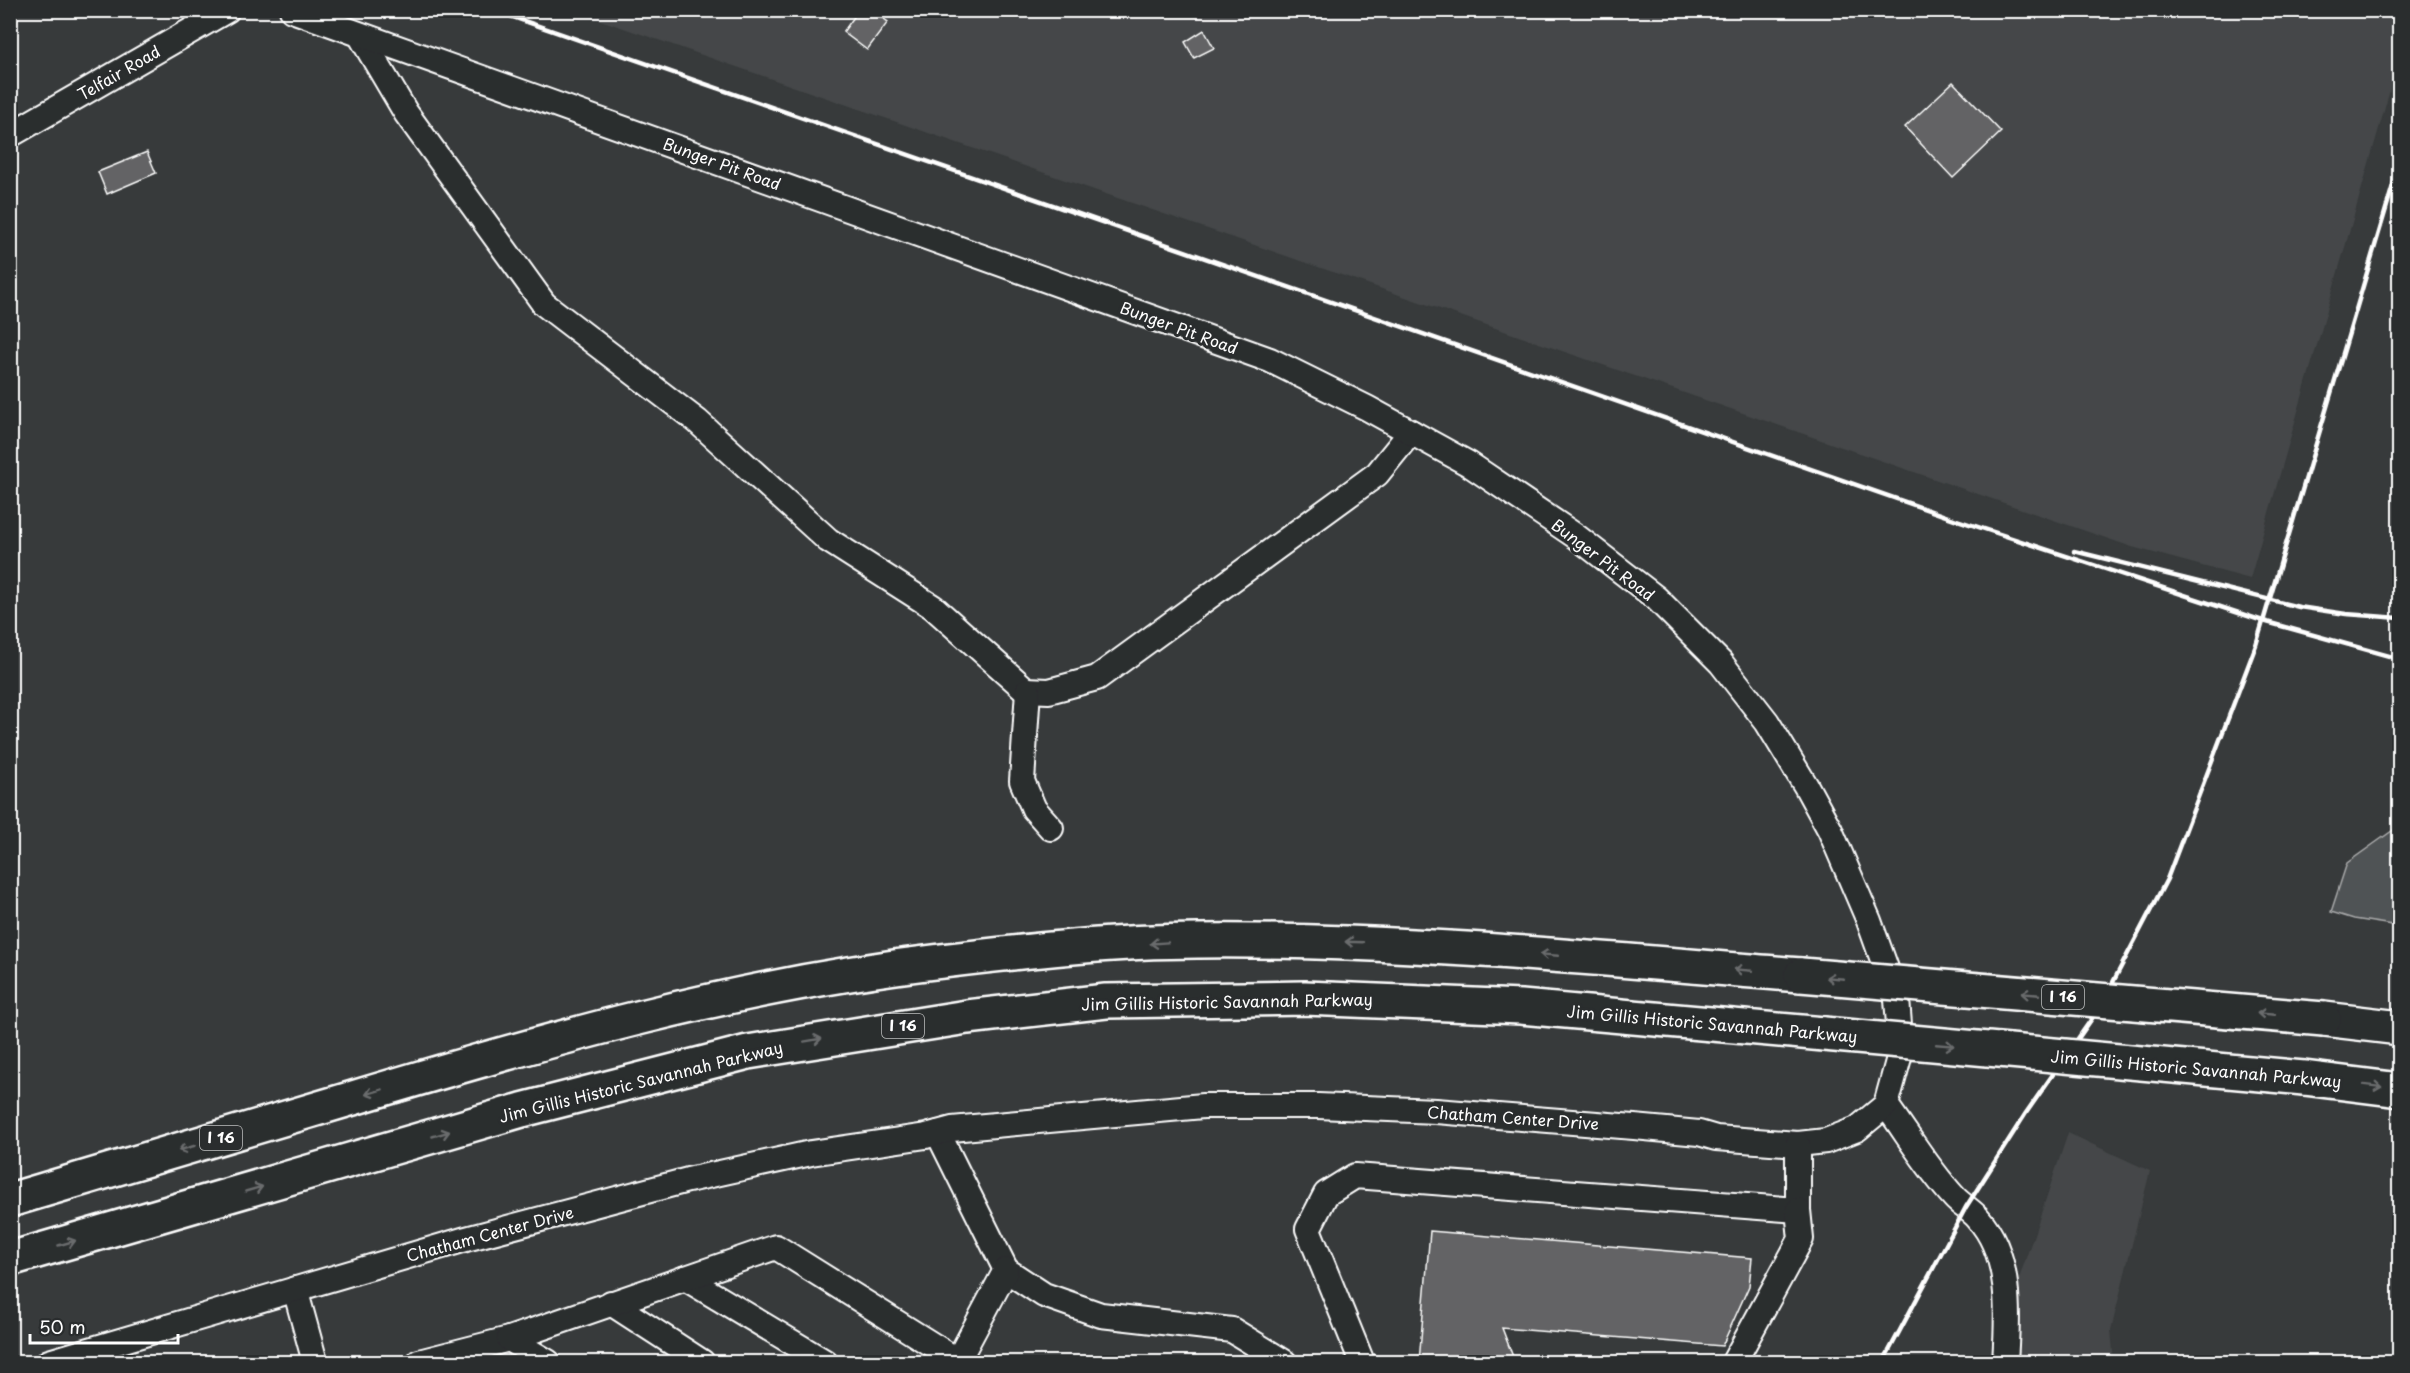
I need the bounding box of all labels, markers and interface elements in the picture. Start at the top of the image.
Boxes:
street label: Telfair Road [73,39,164,106]
street label: Bunger Pit Road [660,131,785,196]
street label: Bunger Pit Road [1117,295,1242,360]
street label: Bunger Pit Road [1547,512,1660,606]
one-way arrow [1150,937,1170,948]
one-way arrow [1345,937,1365,948]
one-way arrow [1539,949,1559,960]
one-way arrow [1734,964,1754,975]
one-way arrow [1826,972,1846,983]
road number: I 16 [2042,985,2084,1009]
street label: Jim Gillis Historic Savannah Parkway [1081,986,1373,1016]
one-way arrow [2020,988,2040,999]
street label: Jim Gillis Historic Savannah Parkway [1566,998,1858,1048]
one-way arrow [2256,1008,2276,1019]
road number: I 16 [882,1014,924,1038]
street label: Jim Gillis Historic Savannah Parkway [496,1034,785,1128]
one-way arrow [803,1034,823,1045]
one-way arrow [1934,1040,1954,1051]
street label: Jim Gillis Historic Savannah Parkway [2050,1043,2342,1093]
one-way arrow [2362,1081,2382,1092]
one-way arrow [365,1087,384,1098]
street label: Chatham Center Drive [1426,1099,1600,1135]
road number: I 16 [200,1126,242,1150]
one-way arrow [431,1128,450,1139]
one-way arrow [178,1143,197,1154]
one-way arrow [244,1183,263,1194]
street label: Chatham Center Drive [403,1199,576,1267]
one-way arrow [57,1237,76,1248]
scale bar [30,1307,178,1345]
text: 50 m [39,1313,86,1340]

